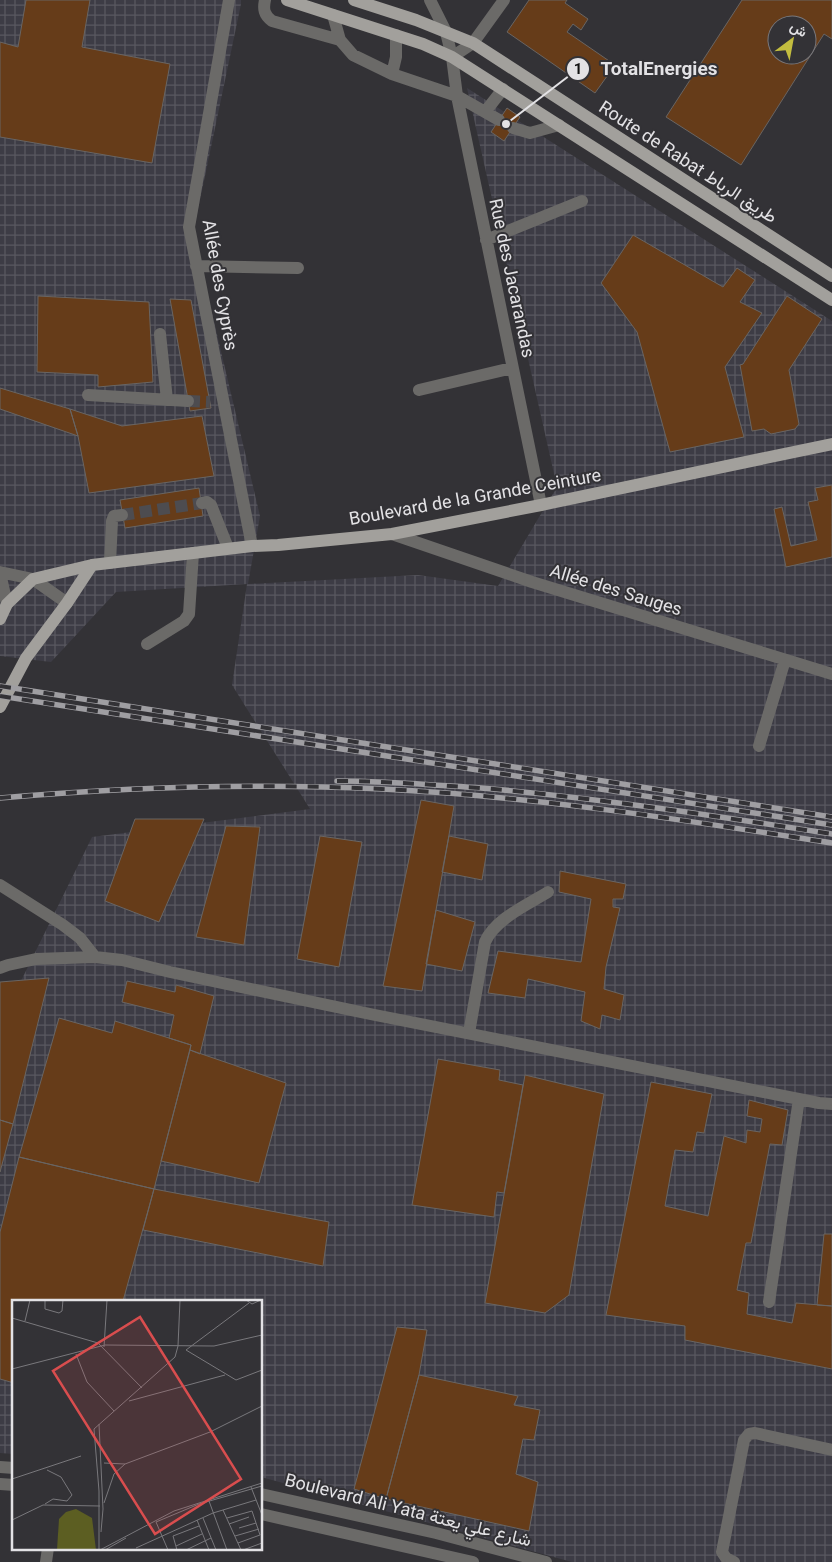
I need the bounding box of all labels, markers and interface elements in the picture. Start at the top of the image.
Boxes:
north arrow [767,15,817,65]
text: ش [787,18,810,41]
callout: TotalEnergies [565,52,727,86]
text: TotalEnergies [601,57,718,80]
text: 1 [574,60,582,78]
street label: Route de Rabat طريق الرباط [595,96,781,228]
street label: Rue des Jacarandas [485,196,540,359]
street label: Allée des Cyprès [199,218,242,352]
street label: Boulevard de la Grande Ceinture [347,464,603,529]
street label: Allée des Sauges [548,559,685,620]
inset map [12,1300,262,1550]
street label: Boulevard Ali Yata شارع علي يعتة [281,1469,534,1555]

